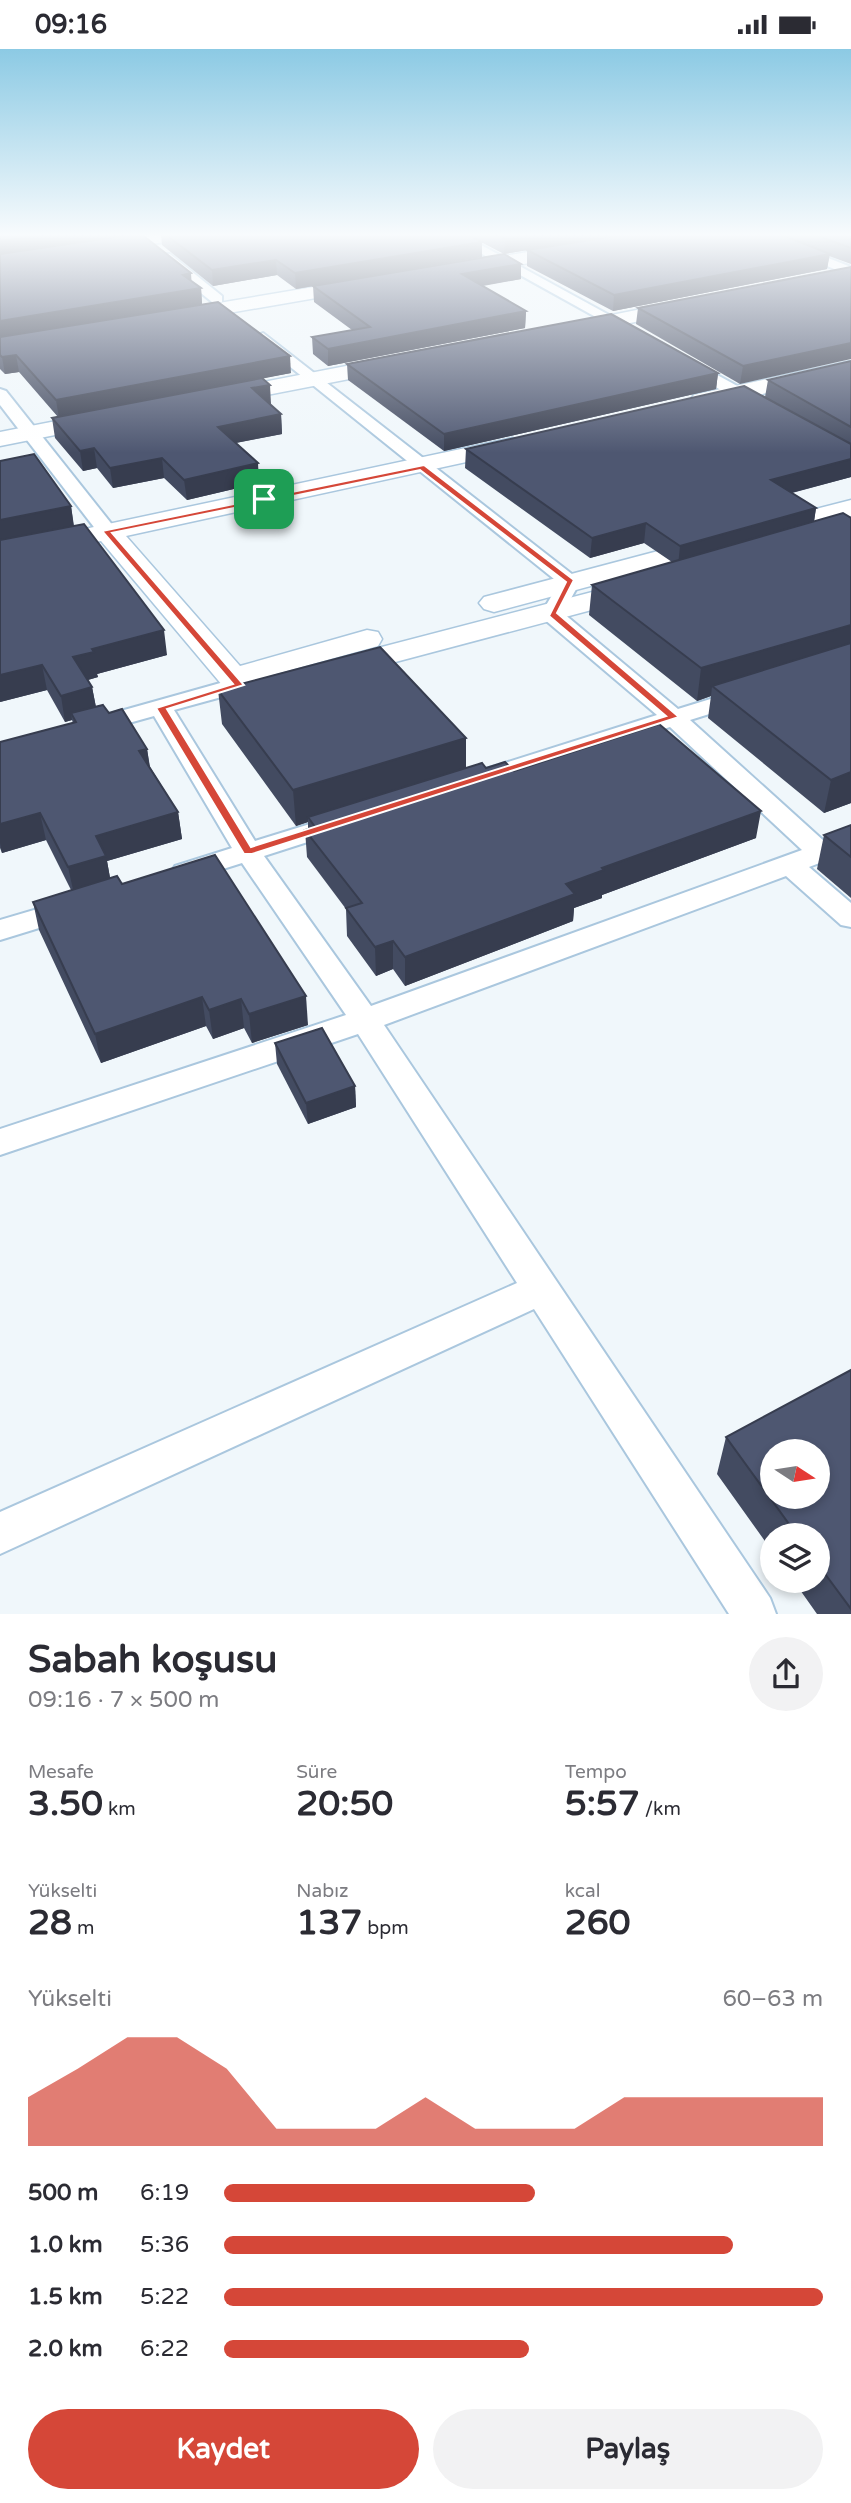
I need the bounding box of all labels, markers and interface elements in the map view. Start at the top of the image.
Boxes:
text: 09:16 [35,9,107,40]
pin [234,469,294,529]
icon: arrive [245,480,283,518]
north arrow [760,1439,830,1509]
map controls [760,1439,830,1593]
button: layers [760,1523,830,1593]
text: Sabah koşusu [28,1637,277,1683]
button: share [749,1637,823,1711]
text: 09:16 · 7 × 500 m [28,1686,219,1714]
text: Mesafe [28,1761,94,1783]
text: Süre [296,1761,337,1783]
text: Tempo [565,1761,627,1783]
text: 3.50 [28,1783,103,1825]
text: 20:50 [296,1783,393,1825]
text: 5:57 [565,1783,640,1825]
text: km [103,1798,136,1820]
text: /km [640,1798,681,1820]
text: Yükselti [28,1880,97,1902]
text: Nabız [296,1880,348,1902]
text: kcal [565,1880,600,1902]
text: 28 [28,1902,72,1944]
text: 137 [296,1902,362,1944]
text: 260 [565,1902,631,1944]
text: m [72,1917,94,1939]
text: bpm [362,1917,409,1939]
text: Yükselti [28,1985,112,2013]
text: 60–63 m [722,1985,823,2013]
text: 500 m [28,2179,98,2207]
text: 6:19 [140,2179,189,2207]
text: 1.0 km [28,2231,103,2259]
text: 5:36 [140,2231,189,2259]
text: 1.5 km [28,2283,103,2311]
text: 5:22 [140,2283,189,2311]
text: 2.0 km [28,2335,103,2363]
text: 6:22 [140,2335,189,2363]
button: Kaydet [28,2409,419,2489]
button: Paylaş [433,2409,823,2489]

